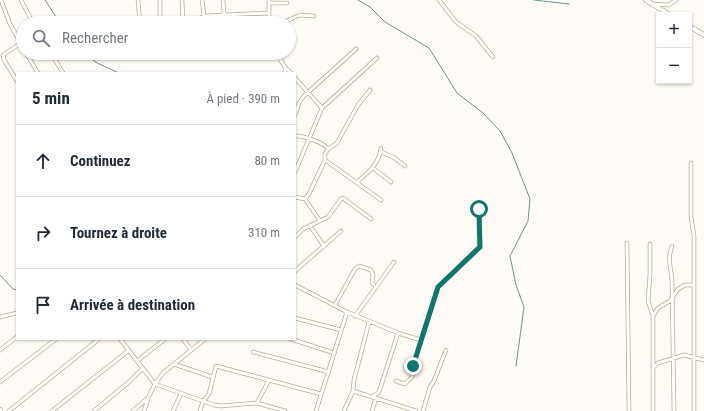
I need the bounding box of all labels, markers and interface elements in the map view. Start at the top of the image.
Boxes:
map controls [656,12,692,84]
button: + [656,12,692,48]
search box [16,16,296,60]
icon: search [30,27,52,49]
text: Rechercher [62,29,128,47]
button: − [656,48,692,84]
text: 5 min [32,88,70,108]
text: À pied · 390 m [206,91,280,106]
icon: ahead [32,150,54,172]
text: Continuez [70,152,131,170]
text: 80 m [254,153,280,168]
route start [470,200,488,218]
icon: right [32,222,54,244]
text: Tournez à droite [70,224,167,242]
text: 310 m [248,225,280,240]
icon: arrive [32,294,54,316]
text: Arrivée à destination [70,296,195,314]
route end [404,357,422,375]

